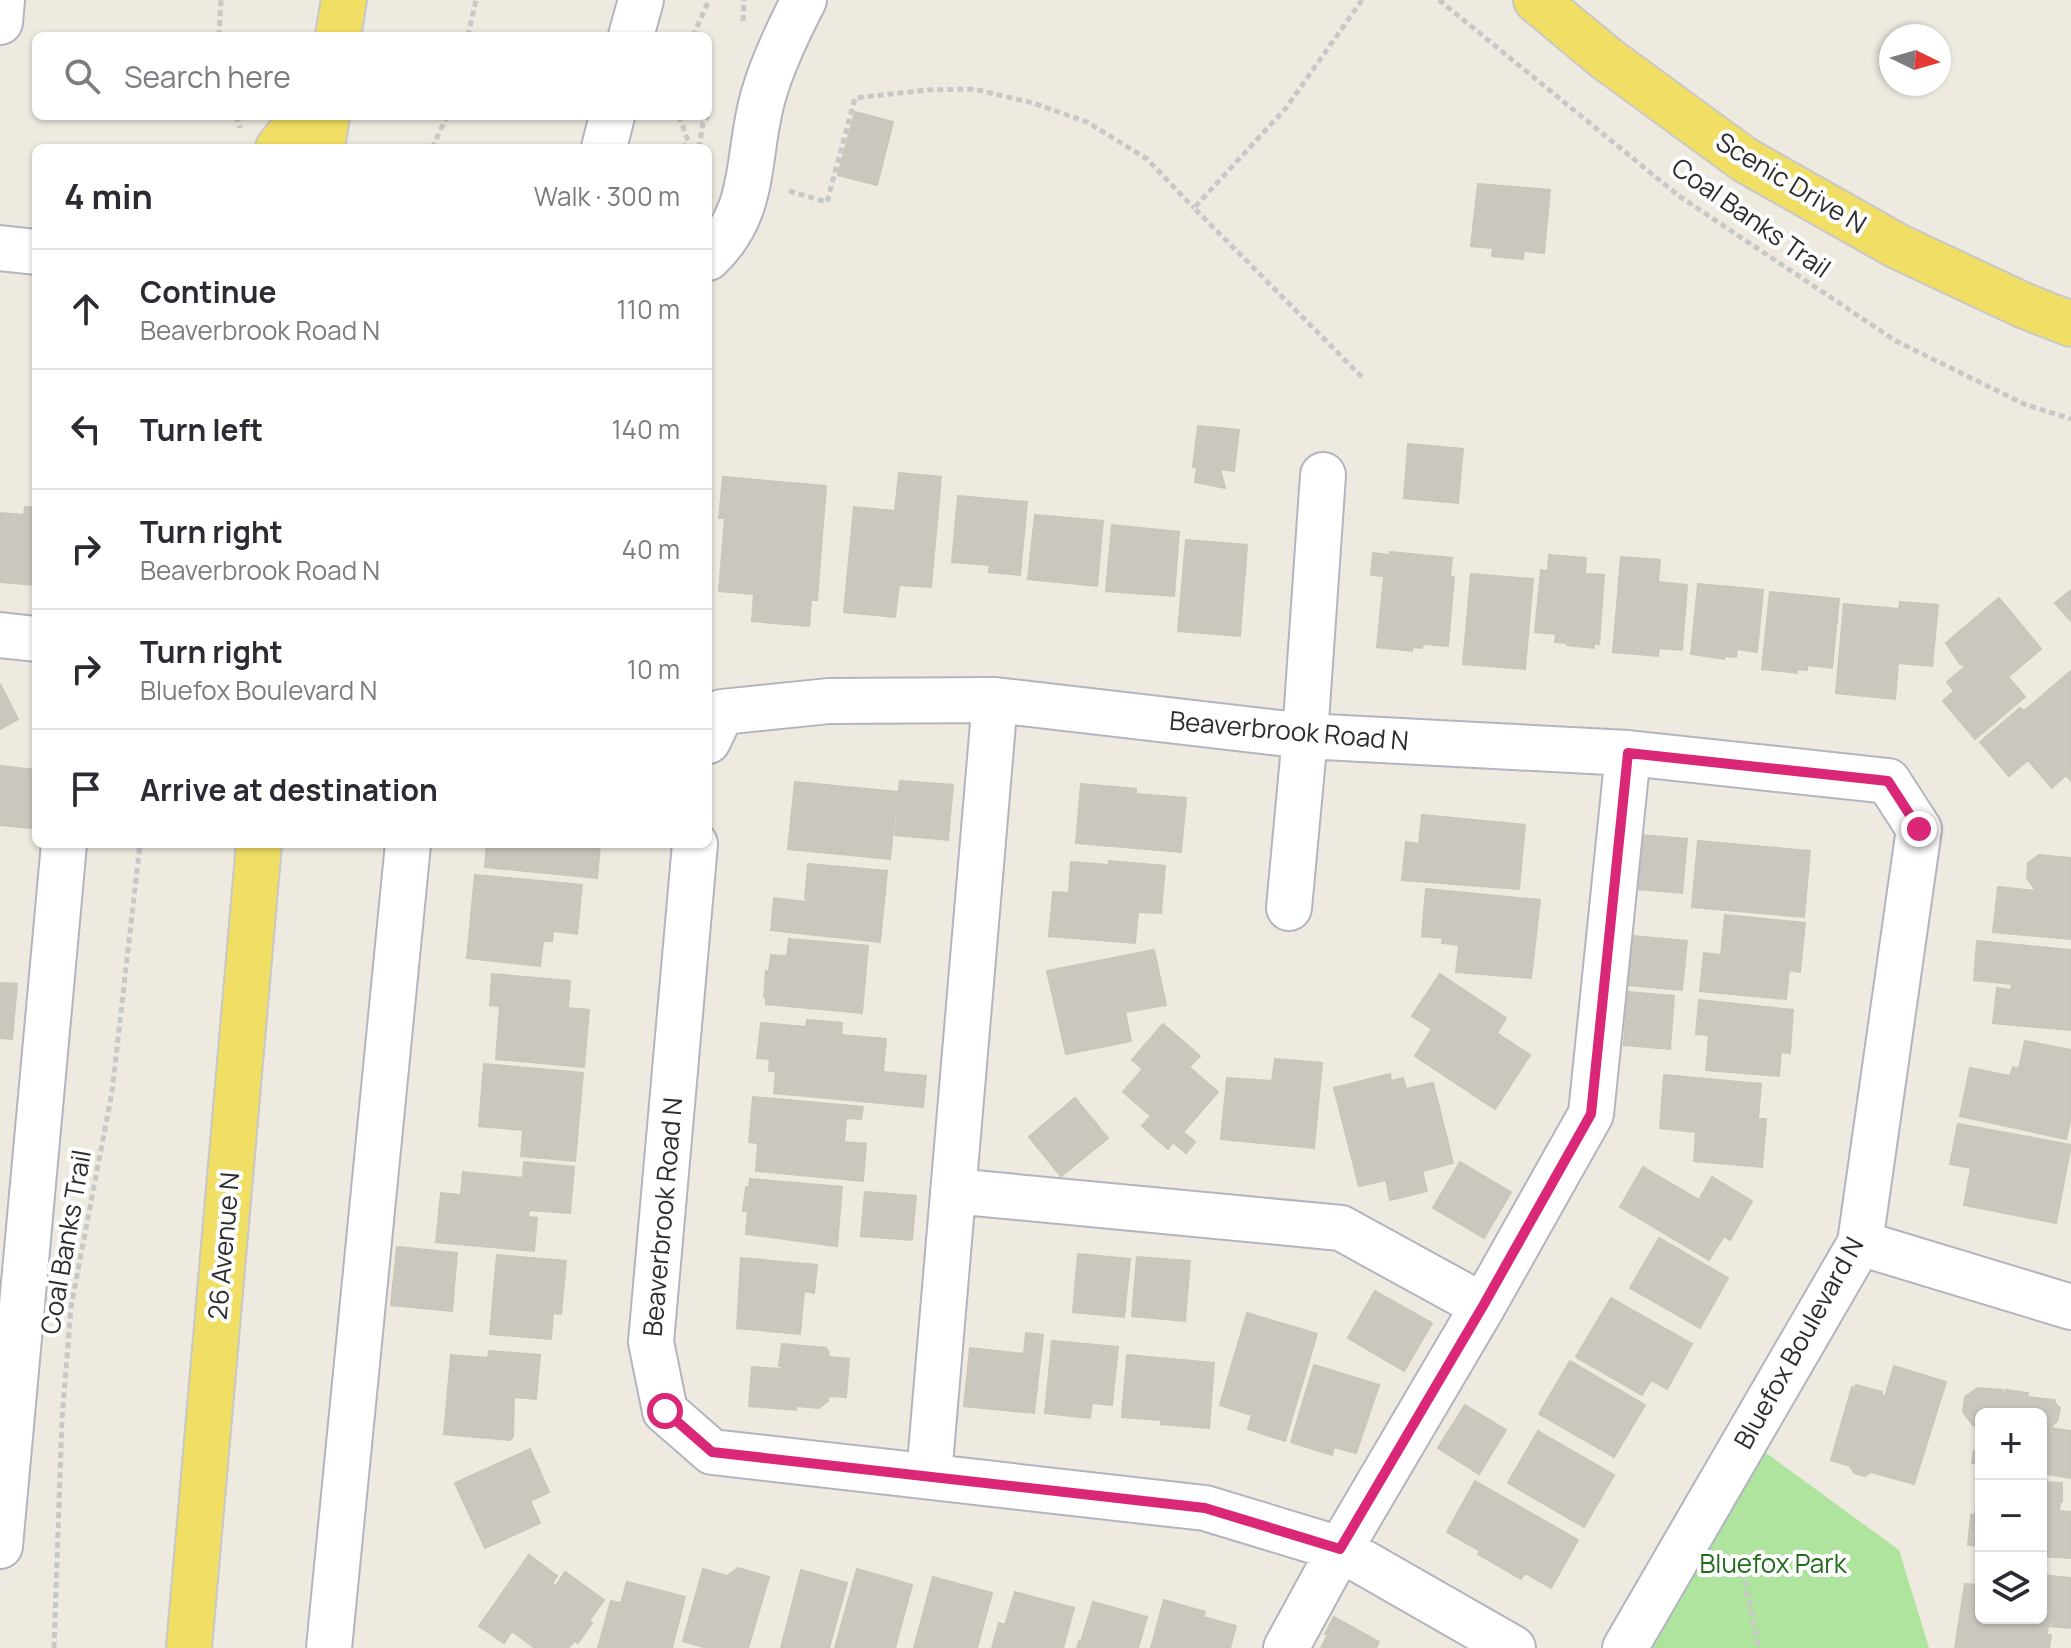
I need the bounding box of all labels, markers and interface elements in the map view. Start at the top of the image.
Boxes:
north arrow [1879,24,1951,96]
search box [32,32,712,120]
icon: search [60,54,104,98]
text: Search here [124,56,291,97]
street label: Scenic Drive N [1709,123,1874,241]
street label: Coal Banks Trail [1665,149,1838,285]
text: 4 min [64,173,153,219]
text: Walk · 300 m [534,178,680,214]
text: Continue [140,271,276,312]
icon: ahead [64,287,108,331]
text: 110 m [617,291,680,327]
text: Beaverbrook Road N [140,312,380,348]
icon: left [64,407,108,451]
text: Turn left [140,409,263,450]
text: 140 m [611,411,680,447]
text: Turn right [140,511,283,552]
icon: right [64,527,108,571]
text: 40 m [622,531,680,567]
text: Beaverbrook Road N [140,552,380,588]
text: Turn right [140,631,283,672]
icon: right [64,647,108,691]
text: 10 m [627,651,680,687]
text: Bluefox Boulevard N [140,672,377,708]
street label: Beaverbrook Road N [1168,702,1410,758]
icon: arrive [64,767,108,811]
text: Arrive at destination [140,769,438,810]
route end [1901,811,1937,847]
street label: Beaverbrook Road N [634,1096,690,1338]
street label: Coal Banks Trail [31,1147,99,1337]
street label: 26 Avenue N [199,1171,247,1321]
street label: Bluefox Boulevard N [1725,1230,1871,1455]
route start [647,1393,683,1429]
map controls [1975,1408,2047,1624]
button: + [1975,1408,2047,1480]
button: − [1975,1480,2047,1552]
park label: Bluefox Park [1699,1545,1848,1581]
button: layers [1975,1552,2047,1624]

